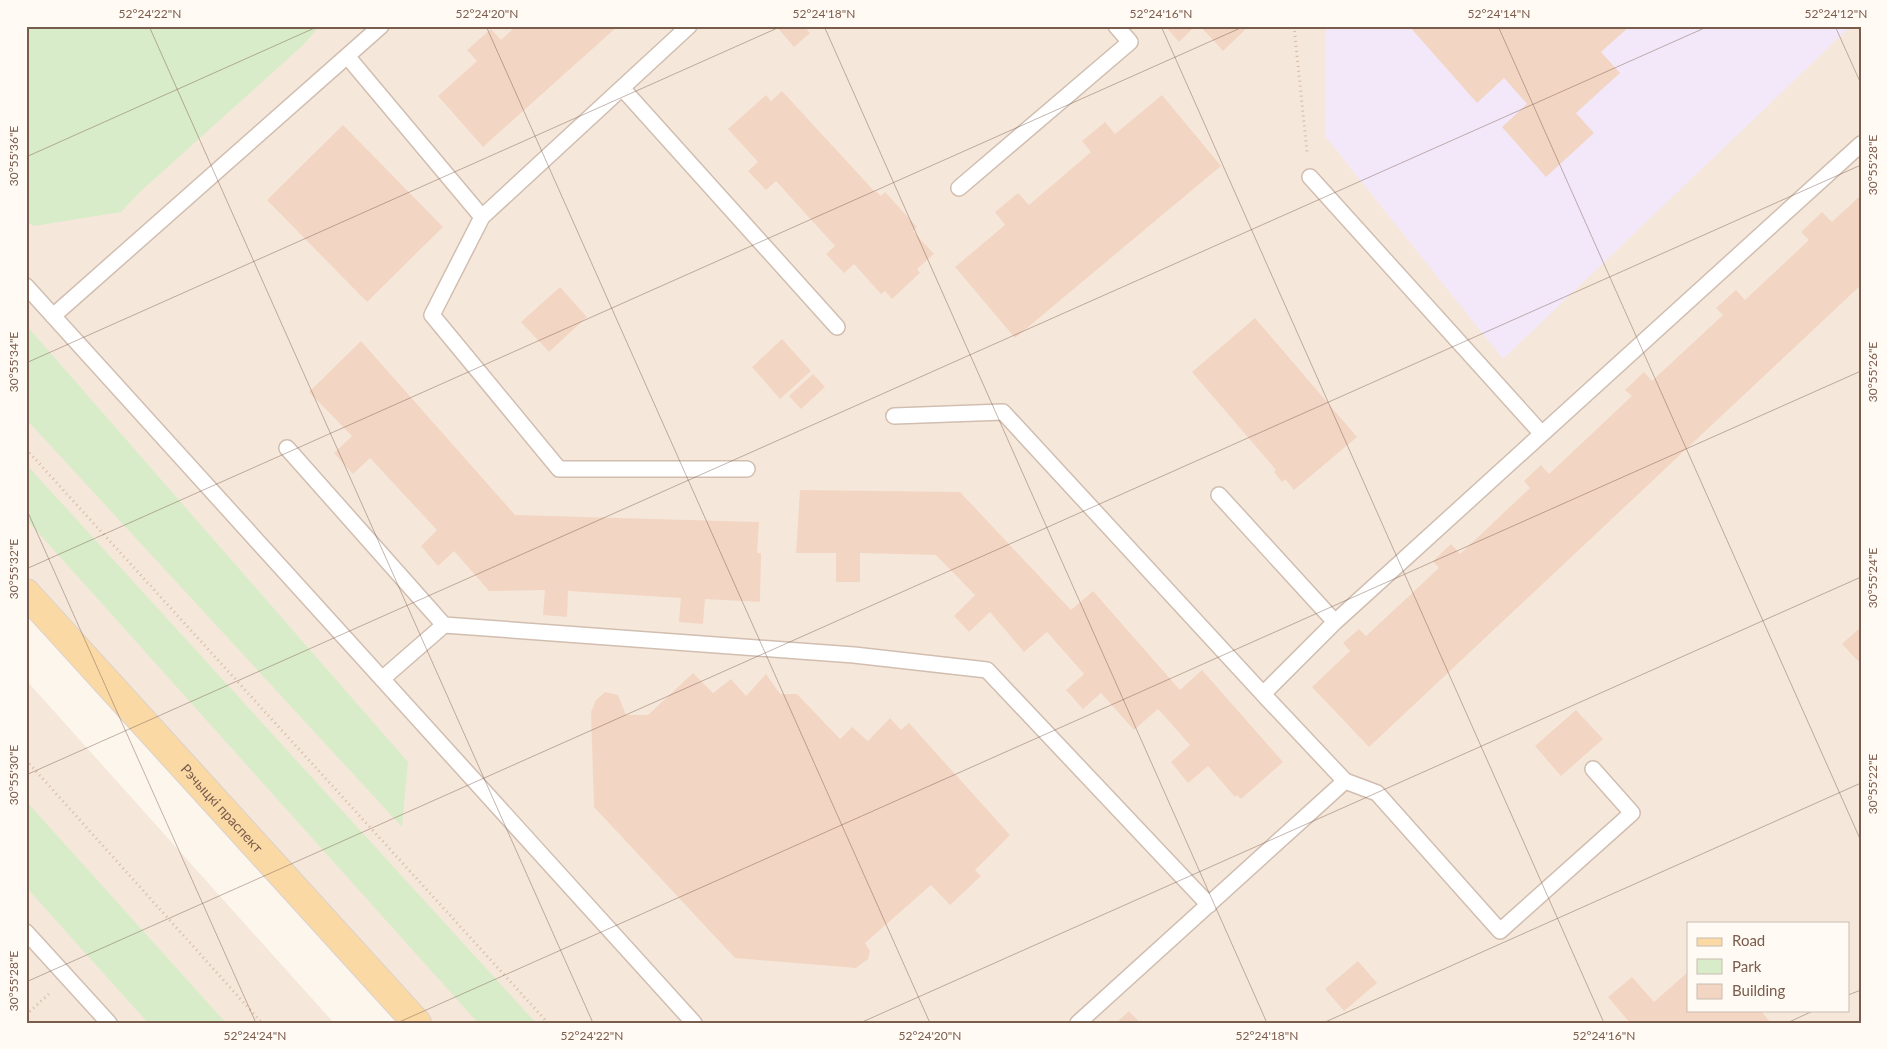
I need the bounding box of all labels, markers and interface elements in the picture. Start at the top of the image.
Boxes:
text: 52°24'22"N [119,6,181,21]
text: 52°24'20"N [456,6,518,21]
text: 52°24'18"N [793,6,855,21]
text: 52°24'16"N [1130,6,1192,21]
text: 52°24'14"N [1468,6,1530,21]
text: 52°24'12"N [1805,6,1867,21]
text: 30°55'36"E [6,126,21,186]
text: 30°55'28"E [1865,135,1880,195]
text: 30°55'34"E [6,332,21,392]
text: 30°55'26"E [1865,342,1880,402]
text: 30°55'32"E [6,539,21,599]
text: 30°55'24"E [1865,548,1880,608]
text: 30°55'30"E [6,745,21,805]
text: 30°55'22"E [1865,754,1880,814]
street label: Рэчыцкі праспект [177,760,267,856]
legend [1687,922,1850,1012]
text: Road [1732,931,1765,949]
text: 30°55'28"E [6,951,21,1011]
text: Park [1732,957,1762,975]
text: Building [1732,981,1785,999]
text: 52°24'24"N [224,1028,286,1043]
text: 52°24'22"N [561,1028,623,1043]
text: 52°24'20"N [899,1028,961,1043]
text: 52°24'18"N [1236,1028,1298,1043]
text: 52°24'16"N [1573,1028,1635,1043]

